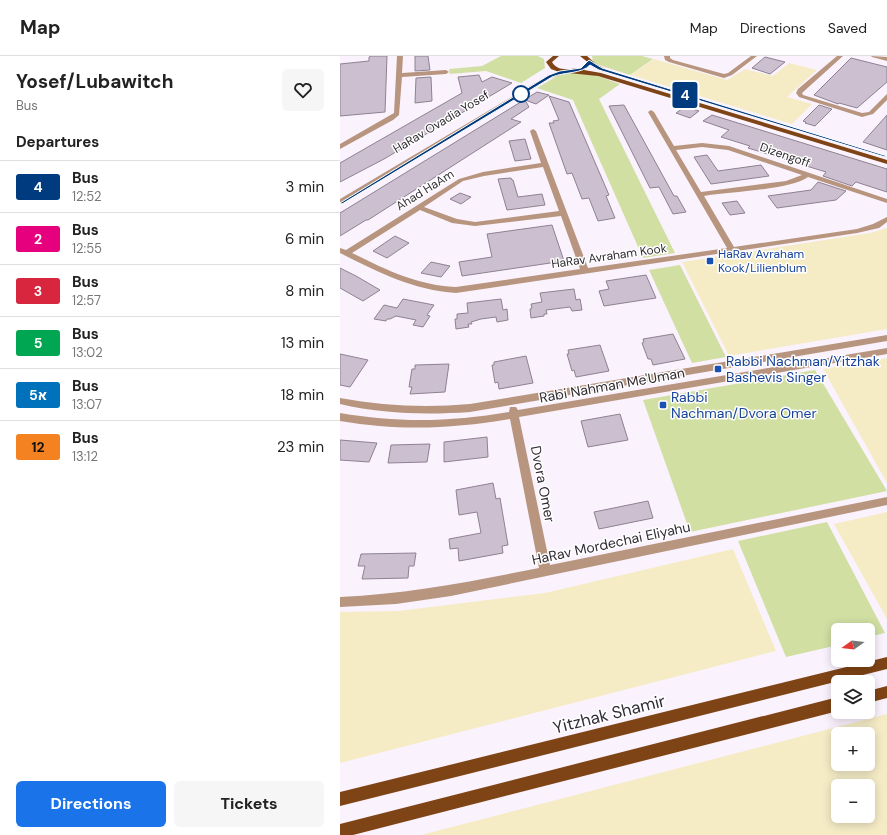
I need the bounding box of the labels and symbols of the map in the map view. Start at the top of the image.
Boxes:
line badge: 4 [672,82,698,108]
unlabelled marker [512,85,530,103]
street label: HaRav Ovadia Yosef [390,87,492,157]
street label: Dizengoff [758,139,812,171]
street label: Ahad HaAm [393,166,457,214]
street label: HaRav Avraham Kook [550,240,668,272]
place label: HaRav Avraham Kook/Lilienblum [718,246,807,276]
marker: HaRav Avraham Kook/Lilienblum [705,256,715,266]
place label: Rabbi Nachman/Yitzhak Bashevis Singer [726,352,880,386]
street label: Rabi Nahman Me'Uman [538,363,686,407]
marker: Rabbi Nachman/Yitzhak Bashevis Singer [713,364,723,374]
place label: Rabbi Nachman/Dvora Omer [671,388,817,422]
marker: Rabbi Nachman/Dvora Omer [658,400,668,410]
street label: Dvora Omer [527,444,559,524]
street label: HaRav Mordechai Eliyahu [530,517,692,569]
north arrow [831,623,875,667]
street label: Yitzhak Shamir [551,689,667,739]

